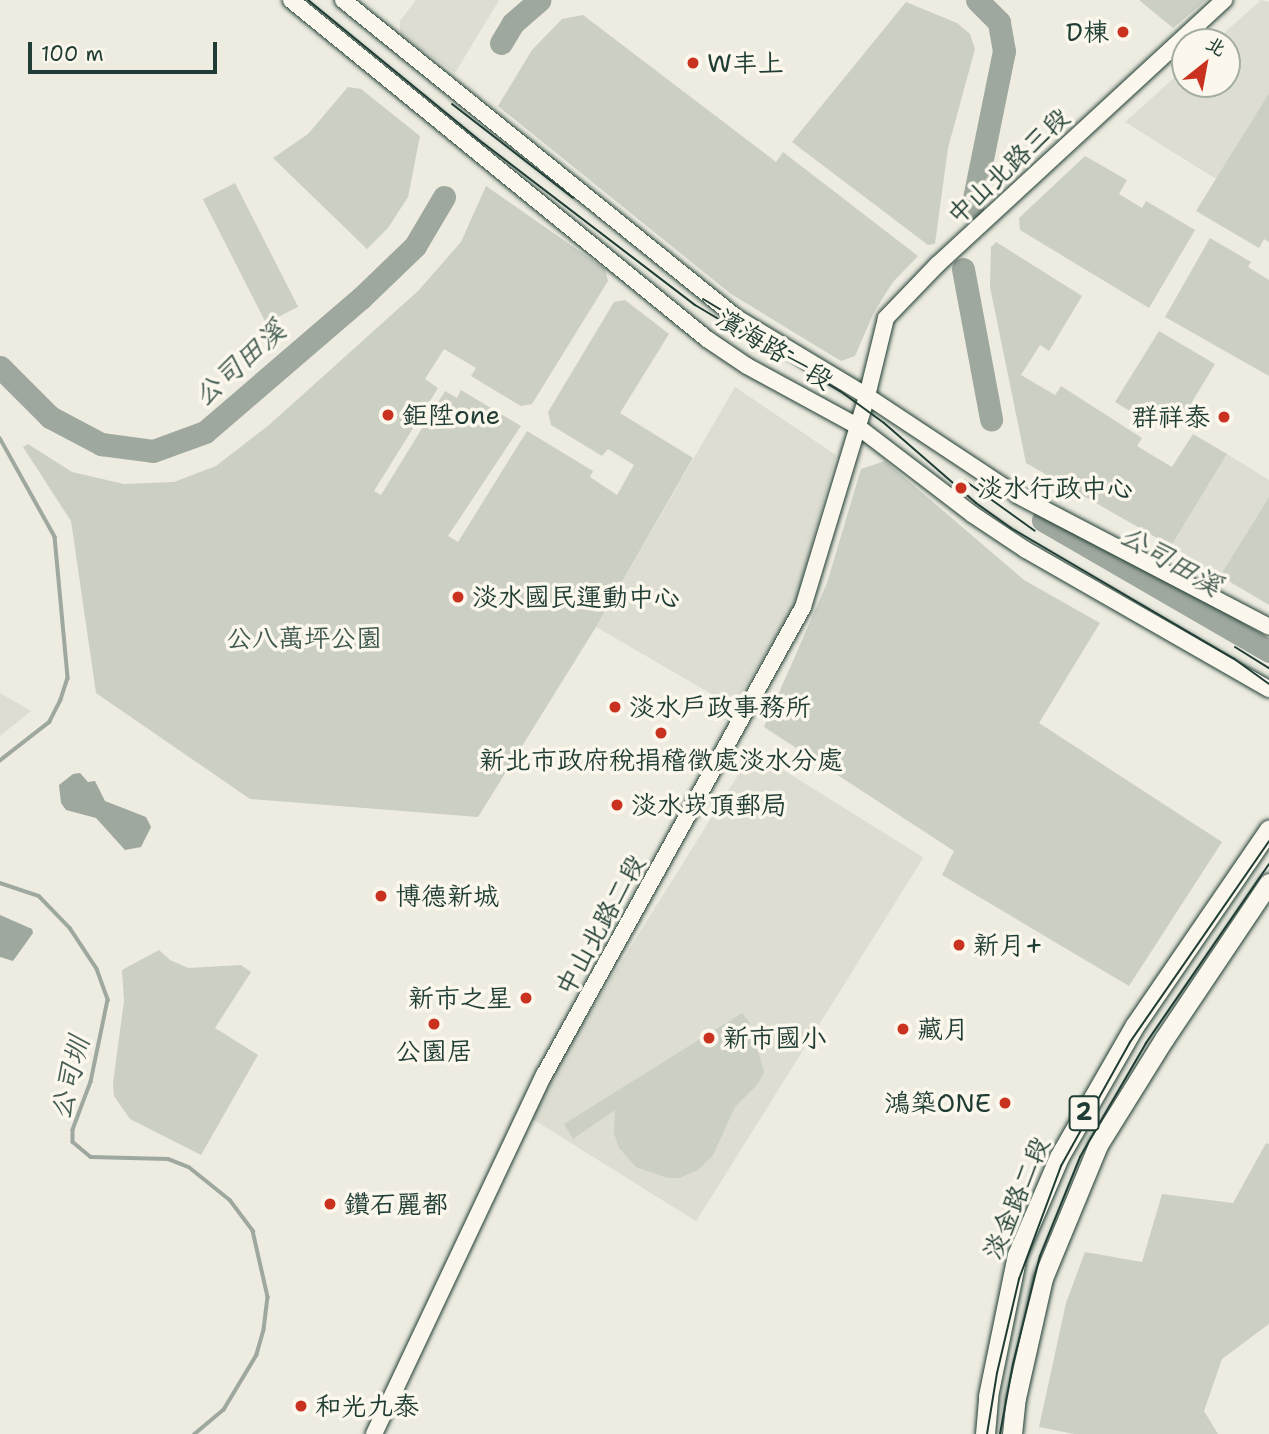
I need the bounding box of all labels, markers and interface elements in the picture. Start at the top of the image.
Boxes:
place label: D棟 [1066,16,1109,48]
marker: D棟 [1115,24,1131,40]
scale bar [32,28,220,72]
north arrow [1171,28,1241,98]
text: 北 [1201,31,1231,62]
text: 100 m [41,40,104,68]
place label: W丰上 [707,47,784,79]
marker: W丰上 [685,55,701,71]
street label: 中山北路三段 [940,101,1076,231]
street label: 濱海路一段 [711,302,839,396]
water label: 公司田溪 [186,313,292,413]
place label: 鉅陞one [402,399,500,431]
place label: 群祥泰 [1132,401,1210,433]
marker: 鉅陞one [380,407,396,423]
marker: 群祥泰 [1216,409,1232,425]
place label: 淡水行政中心 [977,472,1133,504]
marker: 淡水行政中心 [951,478,971,498]
water label: 公司田溪 [1114,517,1228,603]
place label: 淡水國民運動中心 [472,581,680,613]
marker: 淡水國民運動中心 [450,589,466,605]
park label: 公八萬坪公園 [226,622,382,654]
place label: 淡水戶政事務所 [629,691,811,723]
marker: 淡水戶政事務所 [607,699,623,715]
marker: 新北市政府稅捐稽徵處淡水分處 [653,725,669,741]
place label: 新北市政府稅捐稽徵處淡水分處 [479,744,843,776]
place label: 淡水崁頂郵局 [631,789,787,821]
marker: 淡水崁頂郵局 [609,797,625,813]
street label: 中山北路二段 [549,849,651,1001]
place label: 博德新城 [395,880,499,912]
marker: 博德新城 [373,888,389,904]
place label: 新月+ [973,929,1043,961]
marker: 新月+ [951,937,967,953]
place label: 新市之星 [408,982,512,1014]
marker: 新市之星 [518,990,534,1006]
place label: 藏月 [917,1013,969,1045]
marker: 公園居 [426,1016,442,1032]
marker: 藏月 [895,1021,911,1037]
place label: 新市國小 [723,1022,827,1054]
marker: 新市國小 [701,1030,717,1046]
water label: 公司圳 [43,1033,95,1123]
place label: 公園居 [395,1035,473,1067]
place label: 鴻築ONE [884,1087,991,1119]
road number: 2 [1068,1092,1100,1134]
marker: 鴻築ONE [997,1095,1013,1111]
street label: 淡金路二段 [976,1132,1056,1264]
place label: 鑽石麗都 [344,1188,448,1220]
marker: 鑽石麗都 [322,1196,338,1212]
place label: 和光九泰 [315,1390,419,1422]
marker: 和光九泰 [293,1398,309,1414]

